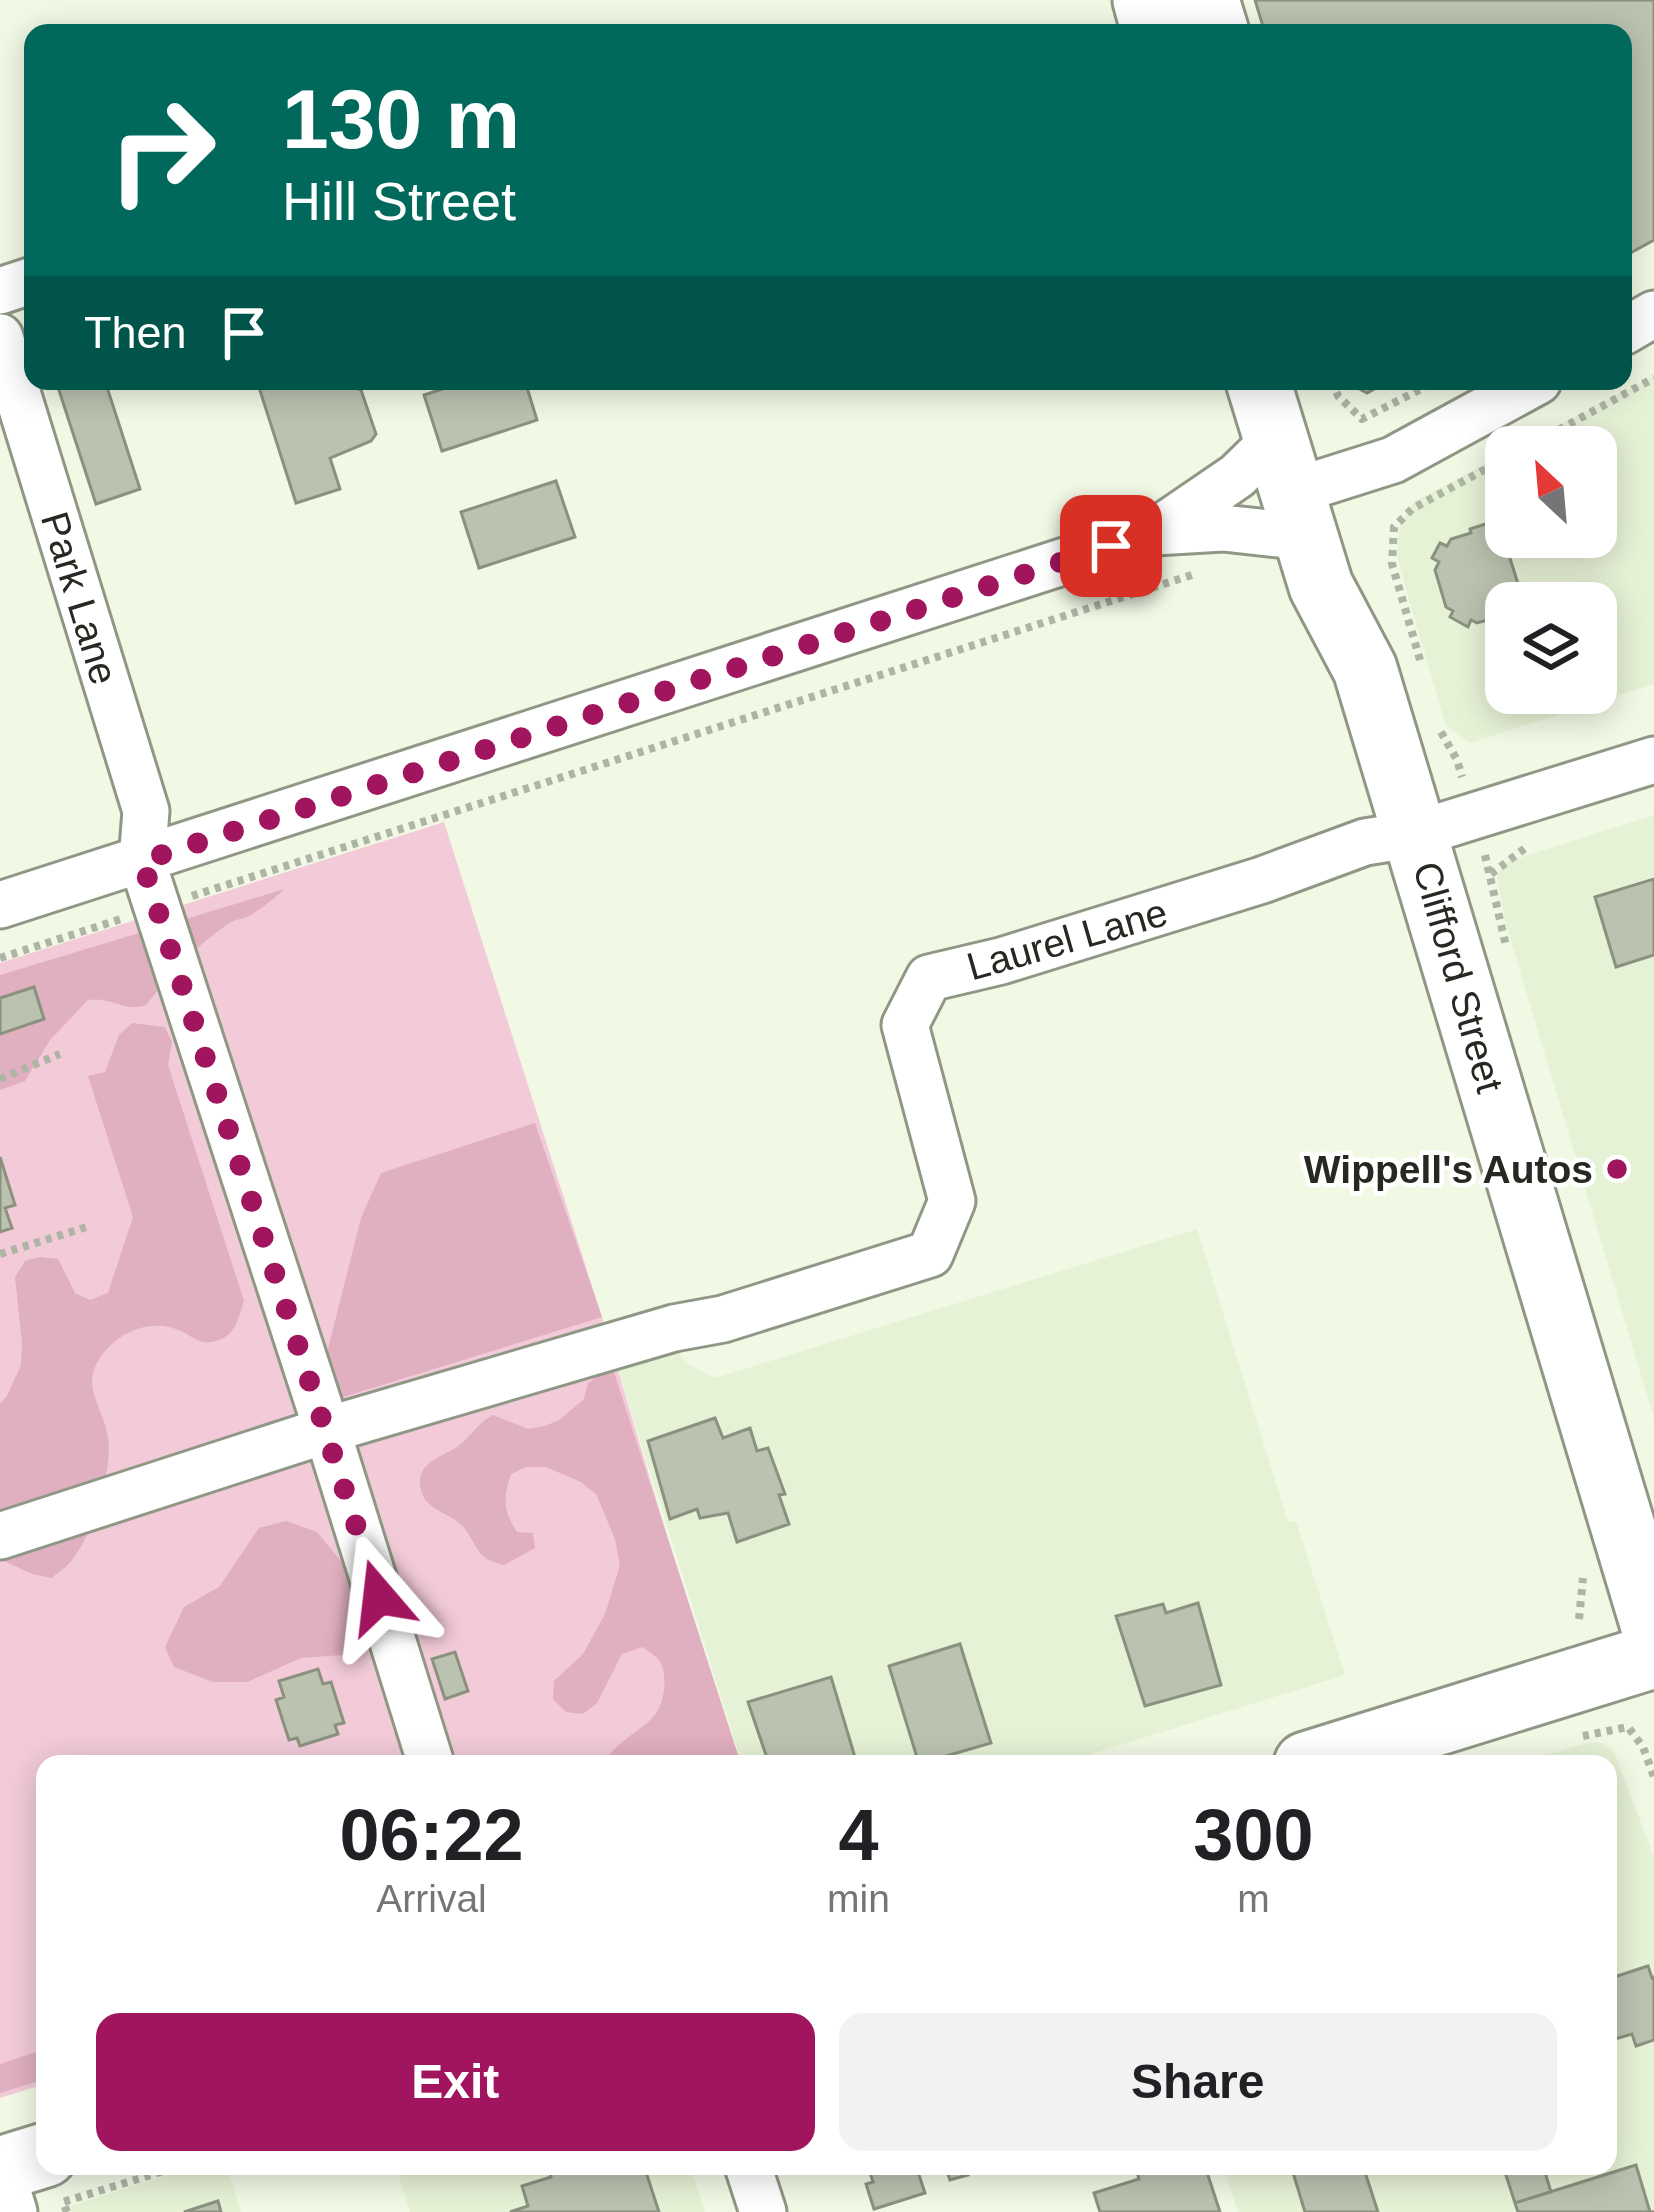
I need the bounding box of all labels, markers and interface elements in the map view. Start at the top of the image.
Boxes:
icon: right [84,72,240,228]
text: 130 m [282,72,520,166]
text: Hill Street [282,171,516,231]
icon: arrive [211,300,277,366]
text: Then [84,307,187,358]
north arrow [1485,426,1617,558]
map controls [1485,426,1617,714]
pin [1060,495,1162,597]
street label: Park Lane [33,507,126,689]
icon: arrive [1078,513,1144,579]
button: layers [1485,582,1617,714]
street label: Clifford Street [1405,857,1512,1097]
street label: Laurel Lane [962,890,1172,989]
place label: Wippell's Autos [1304,1148,1593,1191]
marker: Wippell's Autos [1604,1156,1630,1182]
position arrow [316,1534,442,1660]
text: 06:22 [339,1795,524,1875]
text: 4 [838,1795,879,1875]
text: 300 [1193,1795,1314,1875]
text: Arrival [376,1877,487,1920]
text: min [827,1877,890,1920]
text: m [1237,1877,1270,1920]
button: Exit [96,2013,815,2151]
button: Share [839,2013,1557,2151]

